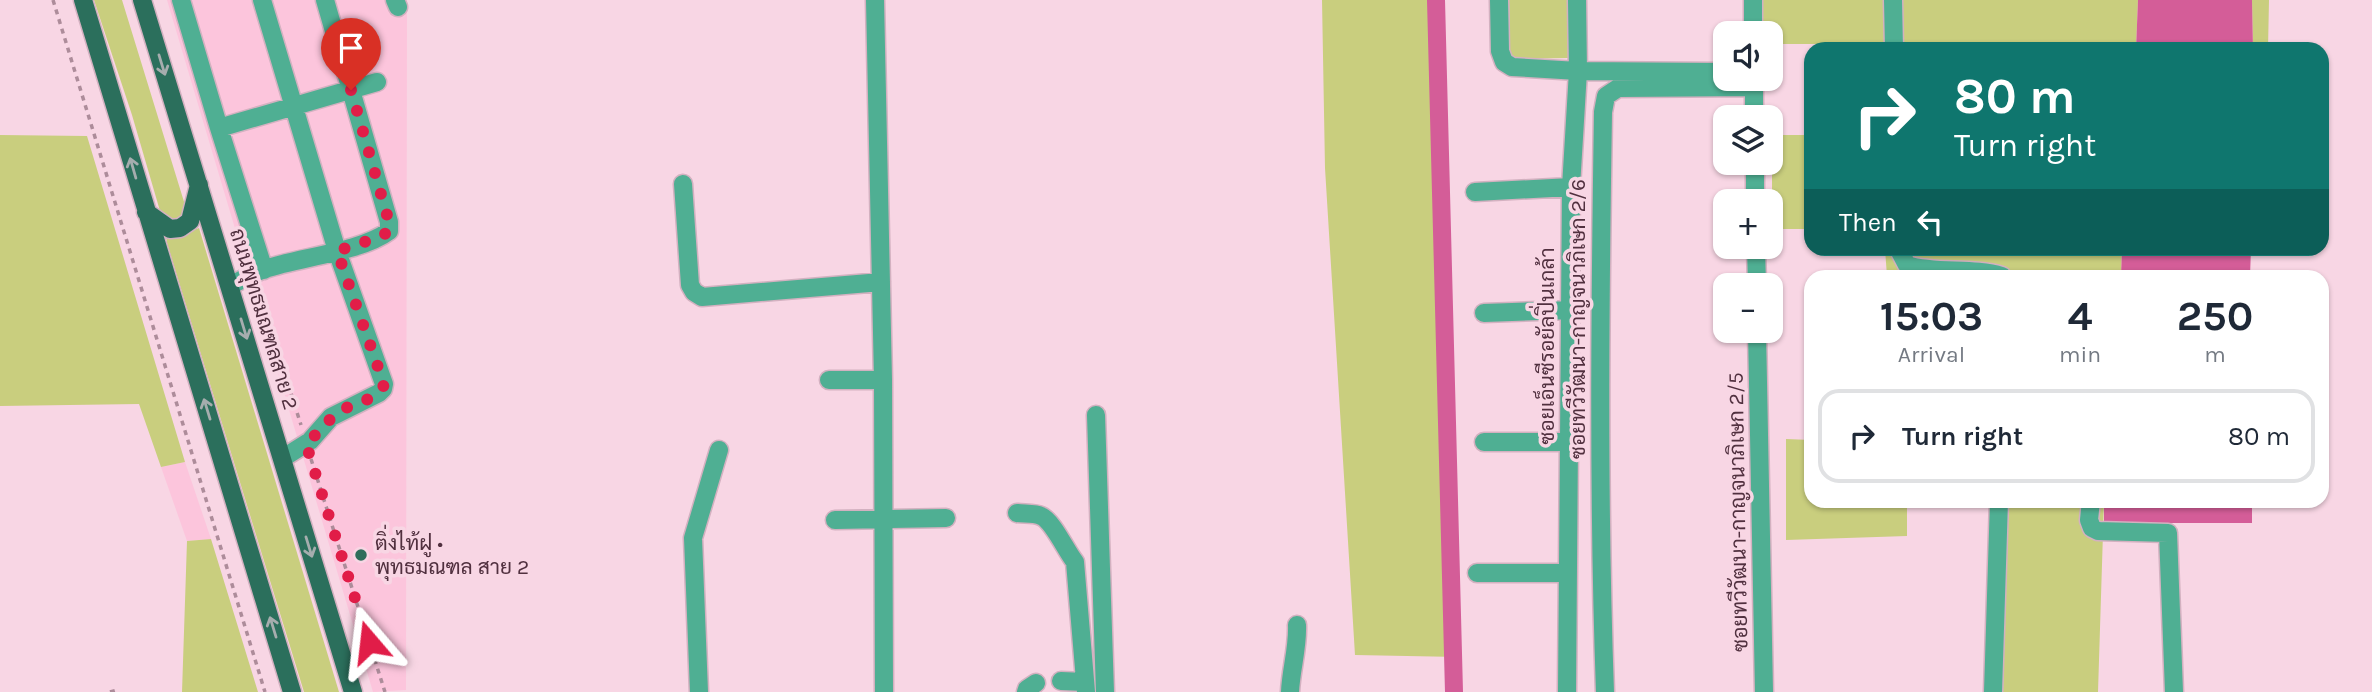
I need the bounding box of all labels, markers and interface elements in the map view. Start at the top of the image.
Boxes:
pin [321,18,381,90]
map controls [1713,21,1783,343]
button: sound [1713,21,1783,91]
icon: arrive [332,29,370,67]
one-way arrow [156,54,169,76]
text: 80 m [1954,68,2076,125]
icon: right [1839,70,1930,161]
button: layers [1713,105,1783,175]
text: Turn right [1954,127,2096,164]
one-way arrow [126,157,139,179]
street label: ซอยทวีวัฒนา-กาญจนาภิเษก 2/6 [1565,179,1590,459]
button: + [1713,189,1783,259]
icon: left [1911,203,1949,241]
text: Then [1839,207,1897,238]
street label: ถนนพุทธมณฑลสาย 2 [223,226,303,413]
street label: ซอยเอ็นซีรอยัลปิ่นเกล้า [1528,247,1559,445]
button: − [1713,273,1783,343]
text: 15:03 [1880,291,1983,341]
text: 4 [2068,291,2093,341]
text: 250 [2177,291,2253,341]
one-way arrow [238,318,251,340]
text: Arrival [1898,341,1965,368]
text: min [2059,341,2101,368]
text: m [2204,341,2226,368]
street label: ซอยทวีวัฒนา-กาญจนาภิเษก 2/5 [1723,372,1752,652]
one-way arrow [200,398,213,420]
icon: right [1843,417,1881,455]
text: Turn right [1902,421,2023,452]
text: 80 m [2228,421,2290,452]
place label: ติ่งไท้ฝู • พุทธมณฑล สาย 2 [375,524,529,581]
one-way arrow [304,536,317,558]
marker: ติ่งไท้ฝู • พุทธมณฑล สาย 2 [353,547,369,563]
position arrow [332,605,406,679]
one-way arrow [265,616,278,638]

